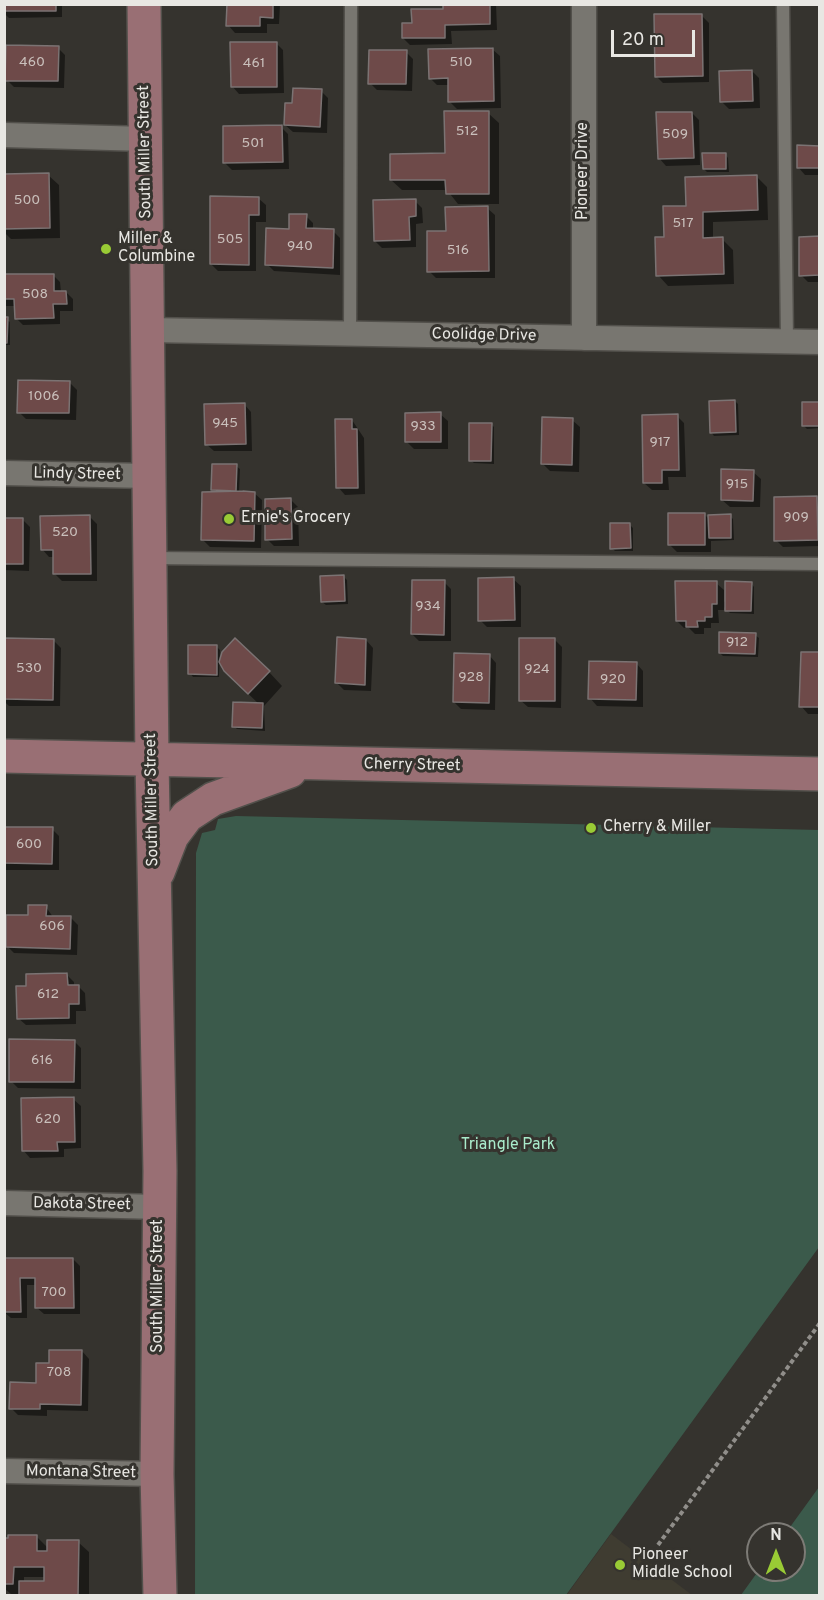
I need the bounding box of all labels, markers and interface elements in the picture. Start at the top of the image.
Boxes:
scale bar [614,18,698,56]
text: 20 m [622,29,664,52]
house number: 460 [19,55,45,71]
house number: 510 [450,55,472,71]
house number: 461 [243,56,265,72]
street label: South Miller Street [135,85,157,219]
street label: Pioneer Drive [574,122,594,220]
house number: 512 [456,124,478,140]
house number: 509 [662,127,688,143]
house number: 501 [242,136,264,152]
house number: 500 [14,193,40,209]
house number: 517 [672,216,694,232]
place label: Miller & Columbine [118,230,195,268]
house number: 505 [217,232,243,248]
house number: 940 [287,239,313,255]
marker: Miller & Columbine [99,242,113,256]
house number: 516 [447,243,469,259]
house number: 508 [22,287,48,303]
street label: Coolidge Drive [431,325,537,347]
house number: 1006 [28,389,60,405]
house number: 945 [212,416,238,432]
house number: 933 [410,419,436,435]
house number: 917 [650,435,670,451]
street label: Lindy Street [33,465,121,485]
house number: 915 [726,477,748,493]
place label: Ernie's Grocery [241,509,351,529]
house number: 909 [783,510,809,526]
marker: Ernie's Grocery [222,512,236,526]
house number: 520 [52,525,78,541]
house number: 934 [415,599,441,615]
house number: 912 [726,635,748,651]
house number: 530 [16,661,42,677]
house number: 924 [524,662,550,678]
house number: 928 [458,670,484,686]
house number: 920 [600,672,626,688]
street label: South Miller Street [142,733,164,867]
street label: Cherry Street [363,756,461,776]
place label: Cherry & Miller [603,818,711,838]
marker: Cherry & Miller [584,821,598,835]
house number: 600 [16,837,42,853]
house number: 606 [39,919,65,935]
house number: 612 [37,987,59,1003]
house number: 616 [31,1053,53,1069]
house number: 620 [35,1112,61,1128]
park label: Triangle Park [461,1136,555,1156]
street label: Dakota Street [33,1195,131,1215]
street label: South Miller Street [149,1219,169,1353]
house number: 700 [42,1285,66,1301]
house number: 708 [47,1365,71,1381]
street label: Montana Street [26,1462,136,1484]
north arrow [746,1522,806,1582]
text: N [770,1526,782,1546]
place label: Pioneer Middle School [632,1546,732,1584]
marker: Pioneer Middle School [613,1558,627,1572]

